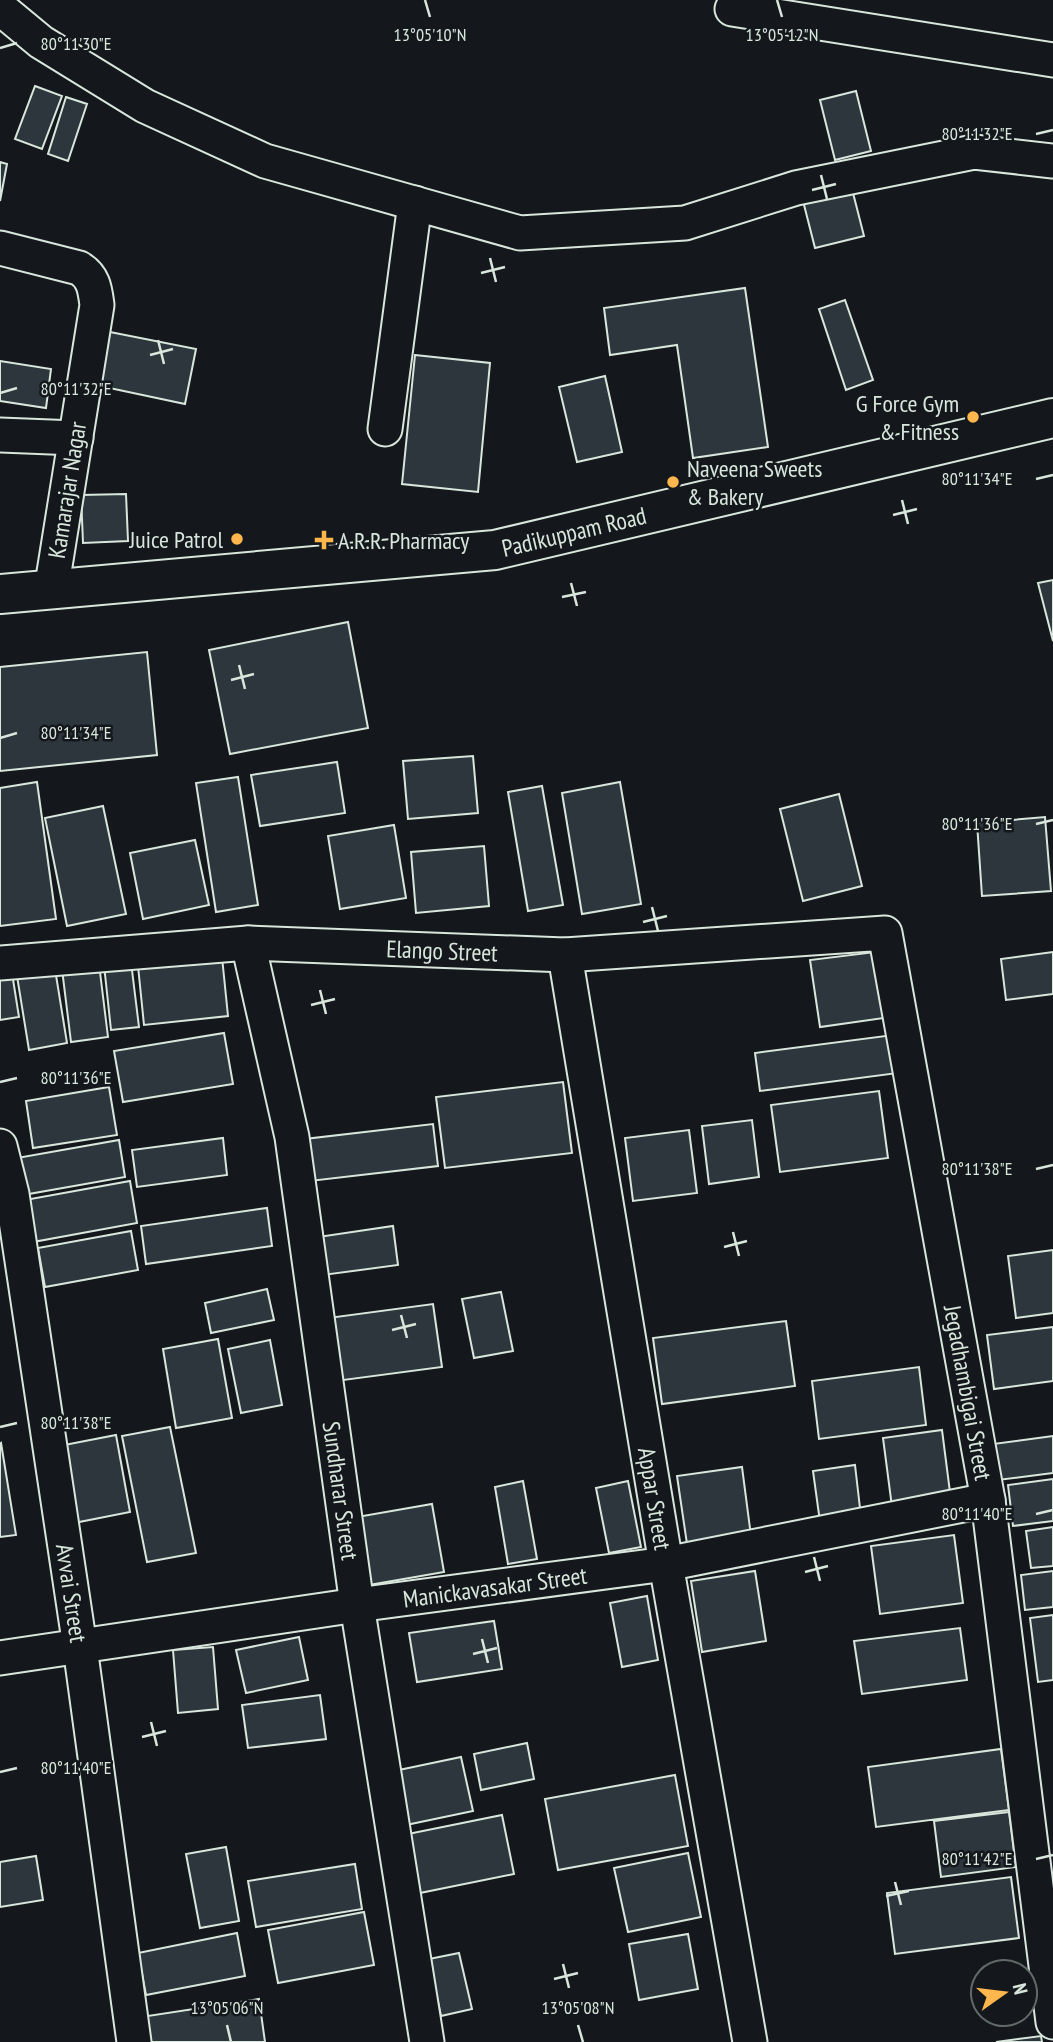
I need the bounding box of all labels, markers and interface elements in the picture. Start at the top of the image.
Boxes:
text: 13°05'10"N [394,23,466,46]
text: 13°05'12"N [746,23,818,46]
text: 80°11'30"E [41,32,111,55]
text: 80°11'32"E [942,122,1012,145]
text: 80°11'32"E [41,377,111,400]
place label: G Force Gym & Fitness [856,388,959,447]
marker: G Force Gym & Fitness [965,409,981,425]
street label: Kamarajar Nagar [41,419,93,560]
place label: Naveena Sweets & Bakery [687,453,822,512]
text: 80°11'34"E [942,467,1012,490]
marker: Naveena Sweets & Bakery [665,474,681,490]
street label: Padikuppam Road [499,499,649,563]
place label: Juice Patrol [129,524,223,555]
place label: A.R.R. Pharmacy [338,525,469,556]
marker: Juice Patrol [229,531,245,547]
marker: A.R.R. Pharmacy [316,532,332,548]
text: 80°11'34"E [41,721,111,744]
text: 80°11'36"E [942,812,1012,835]
street label: Elango Street [386,933,499,968]
text: 80°11'36"E [41,1066,111,1089]
text: 80°11'38"E [942,1157,1012,1180]
street label: Jegadhambigai Street [937,1302,1000,1483]
text: 80°11'38"E [41,1411,111,1434]
street label: Sundharar Street [316,1419,366,1562]
street label: Appar Street [631,1445,679,1552]
text: 80°11'40"E [942,1502,1012,1525]
street label: Avvai Street [49,1542,95,1645]
street label: Manickavasakar Street [401,1559,589,1614]
text: 80°11'40"E [41,1756,111,1779]
text: 80°11'42"E [942,1847,1012,1870]
north arrow [969,1958,1039,2028]
text: N [1008,1981,1033,1997]
text: 13°05'06"N [191,1996,263,2019]
text: 13°05'08"N [542,1996,614,2019]

